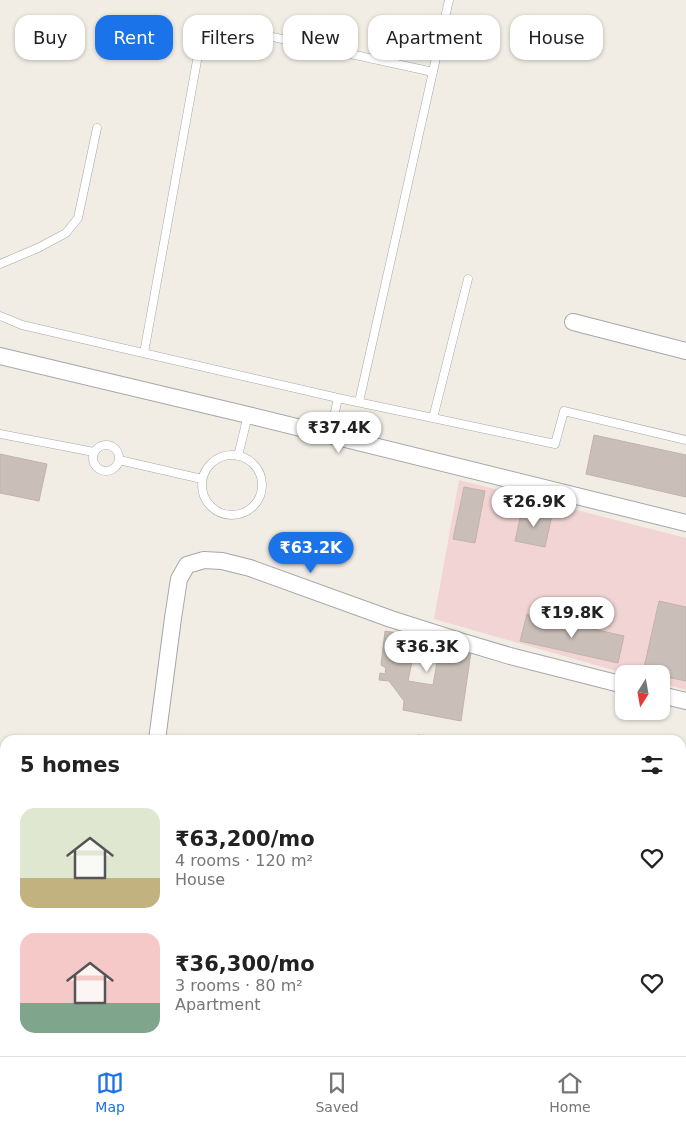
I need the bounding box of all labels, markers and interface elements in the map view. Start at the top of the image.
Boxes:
chip: Buy [15,15,85,60]
chip: Rent [95,15,173,60]
chip: Filters [183,15,273,60]
chip: New [283,15,358,60]
chip: Apartment [368,15,500,60]
chip: House [510,15,603,60]
pin: ₹37.4K [298,412,380,454]
text: ₹37.4K [307,418,371,437]
pin: ₹26.9K [493,486,575,528]
text: ₹26.9K [502,492,566,511]
pin: ₹63.2K [270,532,352,574]
text: ₹63.2K [279,538,343,557]
pin: ₹19.8K [531,596,613,639]
text: ₹19.8K [540,603,604,622]
pin: ₹36.3K [386,630,468,673]
text: ₹36.3K [395,637,459,656]
north arrow [615,665,670,720]
map controls [615,665,670,720]
icon: filters [638,751,666,779]
text: 5 homes [20,753,120,777]
text: ₹63,200/mo [175,827,315,851]
icon: home [60,828,120,888]
icon: heart [638,844,666,872]
text: 4 rooms · 120 m² [175,851,313,870]
text: House [175,870,225,889]
text: ₹36,300/mo [175,952,315,976]
icon: home [60,953,120,1013]
icon: heart [638,969,666,997]
text: 3 rooms · 80 m² [175,976,303,995]
text: Apartment [175,995,261,1014]
tab: Map [95,1069,125,1115]
tab: Saved [315,1069,359,1115]
tab: Home [549,1069,591,1115]

